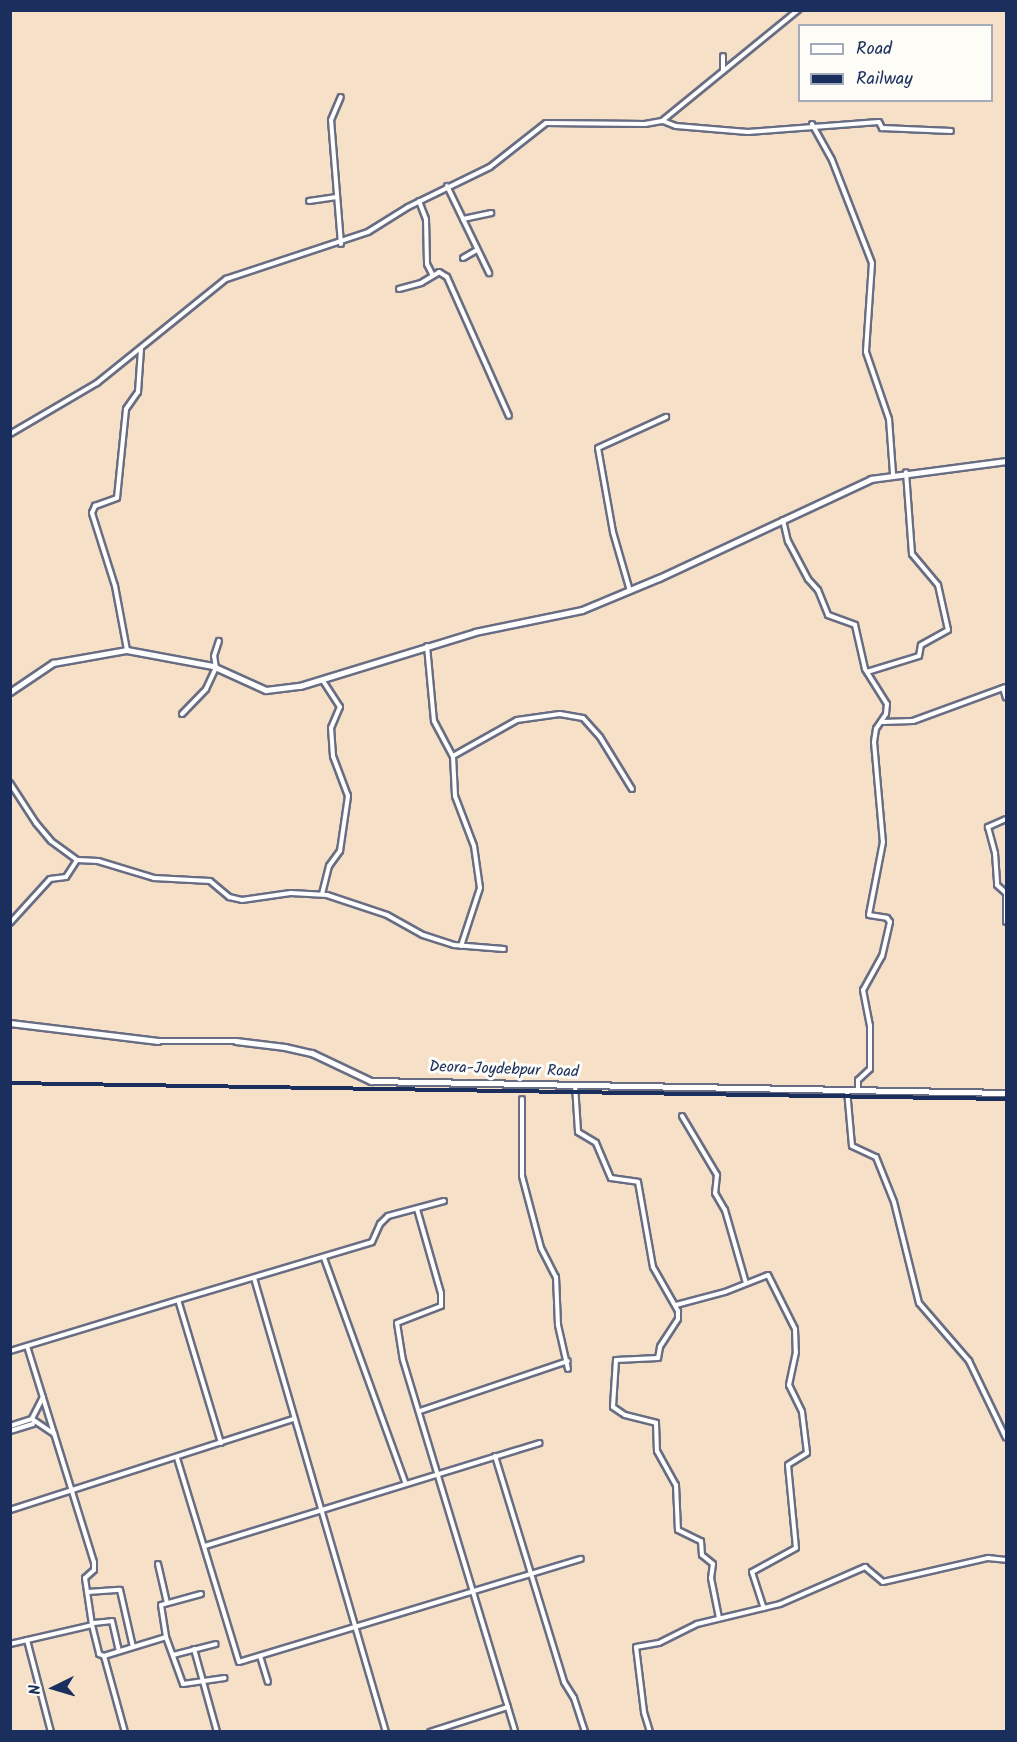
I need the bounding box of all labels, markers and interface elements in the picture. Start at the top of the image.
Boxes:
legend [798,24,993,102]
text: Road [856,35,892,64]
text: Railway [856,65,913,94]
street label: Deora-Joydebpur Road [429,1058,579,1082]
north arrow [24,1658,84,1718]
text: N [23,1683,48,1696]

